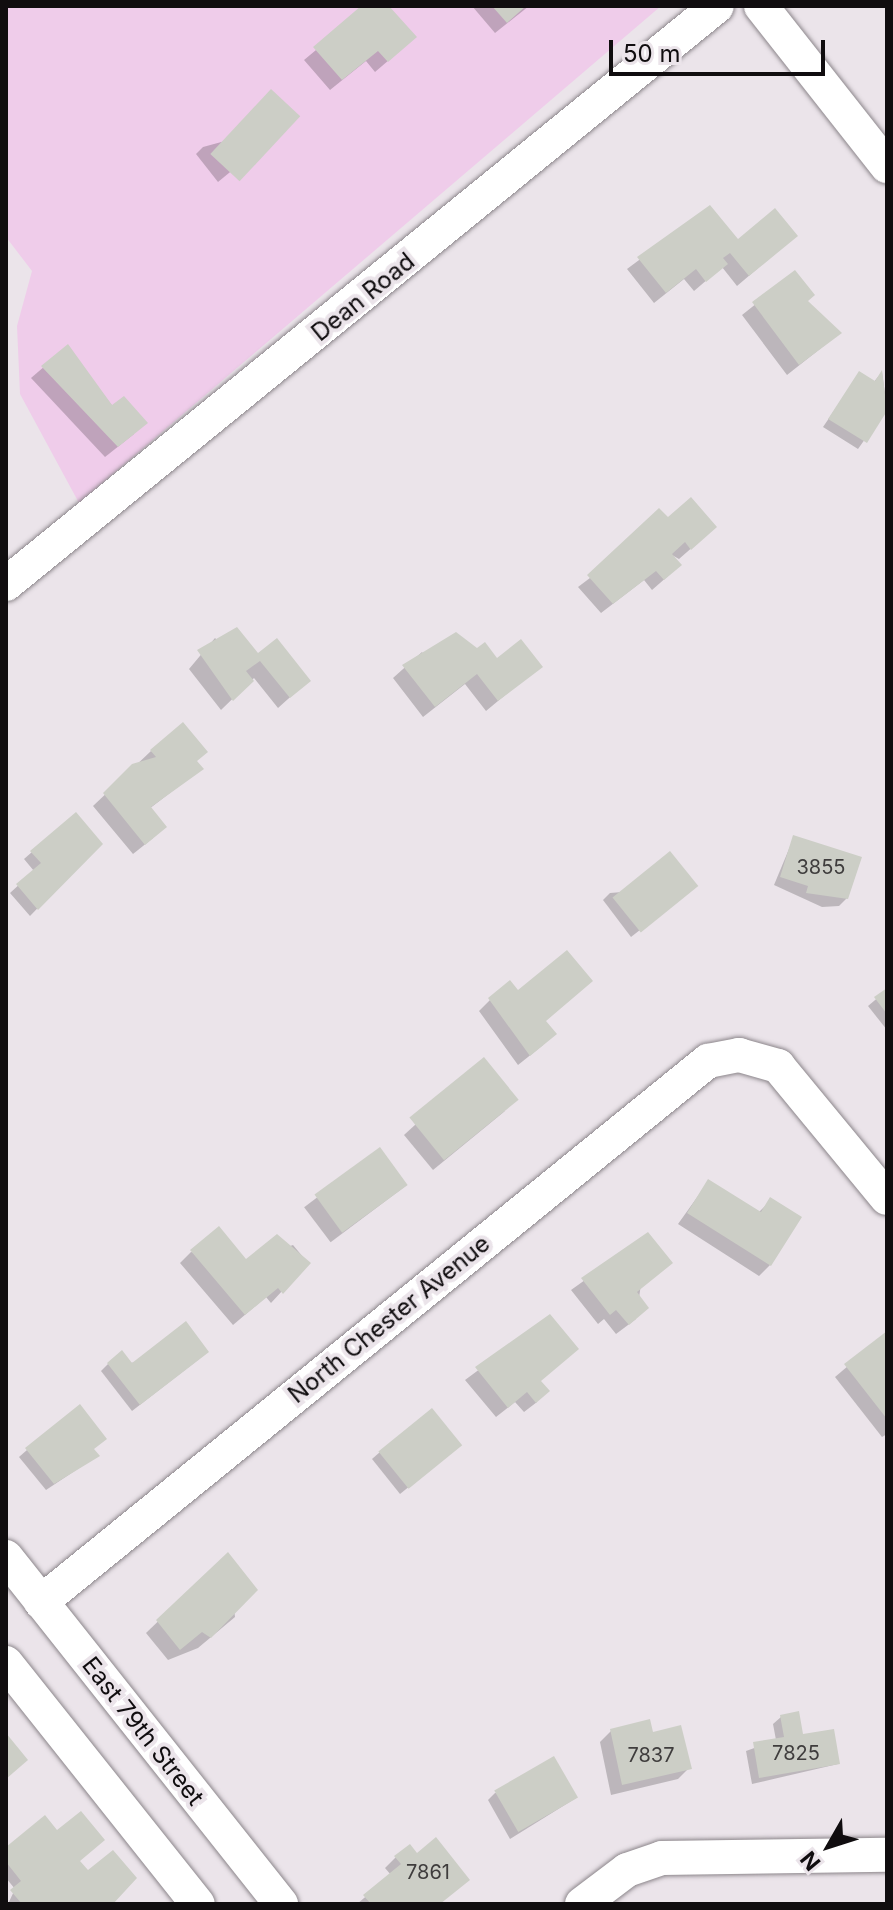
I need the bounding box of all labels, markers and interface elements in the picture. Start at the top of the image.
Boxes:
scale bar [613,24,829,74]
text: 50 m [623,39,681,68]
street label: Dean Road [306,247,420,347]
house number: 3855 [796,855,846,879]
street label: North Chester Avenue [283,1229,495,1409]
street label: East 79th Street [76,1651,210,1811]
house number: 7825 [772,1741,820,1765]
house number: 7837 [627,1743,675,1767]
north arrow [789,1806,869,1886]
text: N [795,1846,826,1876]
house number: 7861 [406,1860,450,1884]

